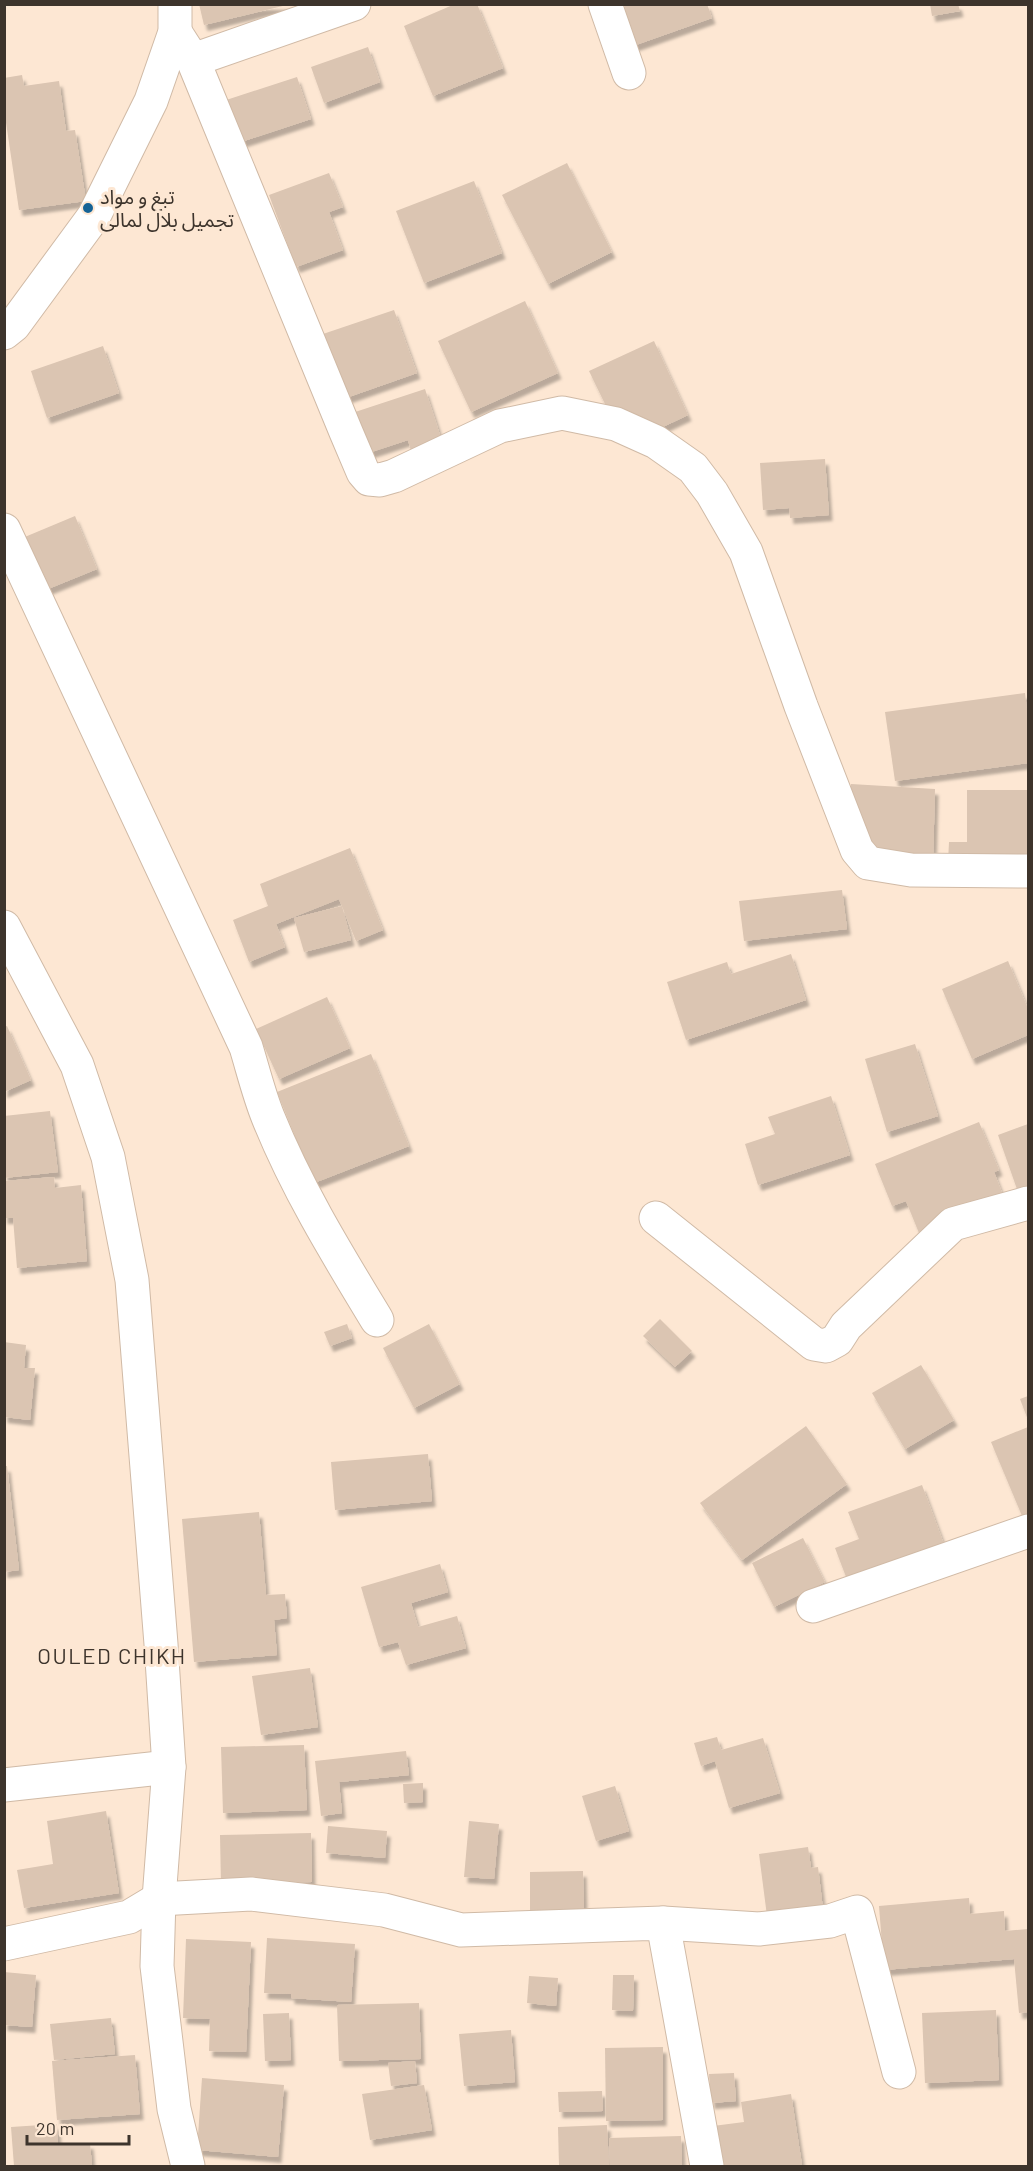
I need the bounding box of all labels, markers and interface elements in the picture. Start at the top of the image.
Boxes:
place label: تبغ و مواد تجميل بلال لمالى [100,184,234,232]
marker: تبغ و مواد تجميل بلال لمالى [81,201,95,215]
district label: OULED CHIKH [37,1642,187,1668]
scale bar [27,2108,129,2146]
text: 20 m [36,2117,74,2139]

